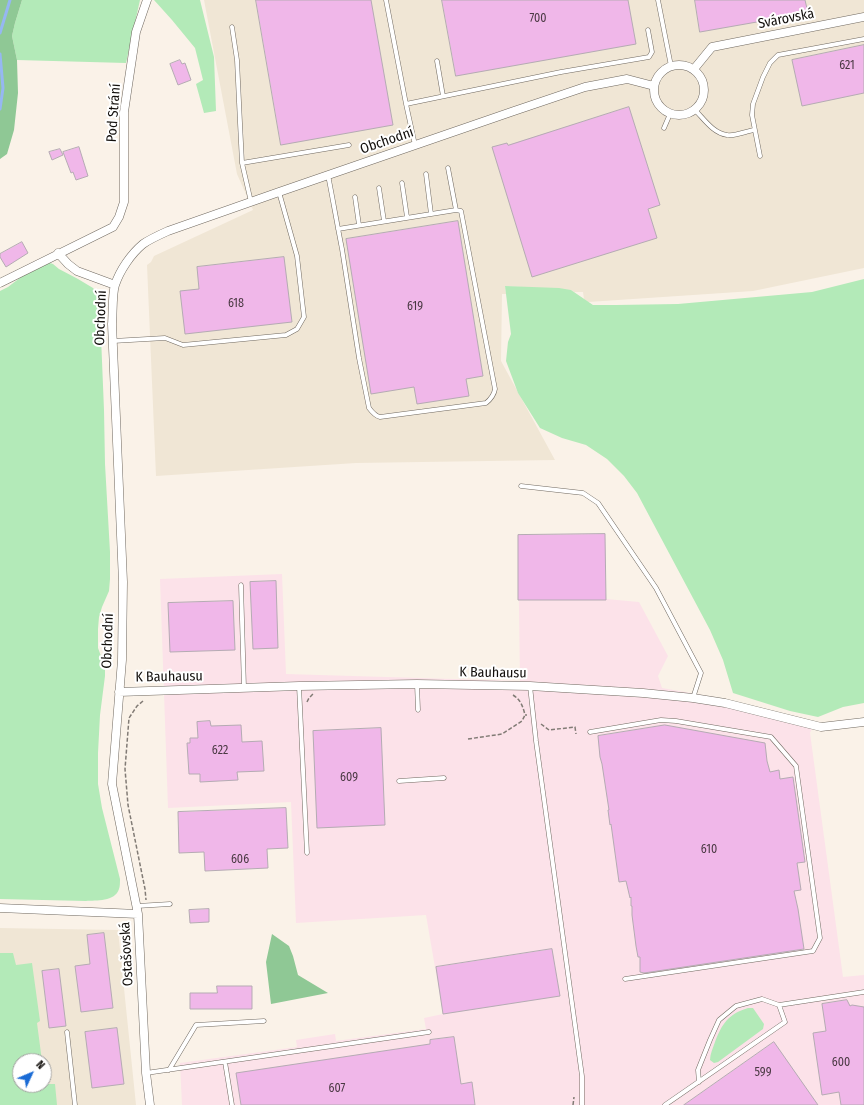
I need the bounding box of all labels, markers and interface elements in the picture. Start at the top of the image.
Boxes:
street label: Svárovská [757,5,815,33]
house number: 700 [529,12,547,26]
house number: 621 [839,59,855,73]
street label: Pod Strání [104,83,124,143]
street label: Obchodní [358,124,416,158]
street label: Obchodní [92,290,110,346]
house number: 618 [228,297,244,311]
house number: 619 [407,300,423,314]
street label: Obchodní [99,613,117,669]
street label: K Bauhausu [459,664,527,682]
street label: K Bauhausu [135,668,203,686]
house number: 622 [212,744,228,758]
house number: 609 [340,771,358,785]
house number: 610 [701,843,717,857]
house number: 606 [231,853,249,867]
street label: Ostašovská [117,921,137,987]
north arrow [12,1053,52,1093]
house number: 600 [832,1056,850,1070]
text: N [33,1058,47,1072]
house number: 599 [755,1066,771,1080]
house number: 607 [329,1082,345,1096]

